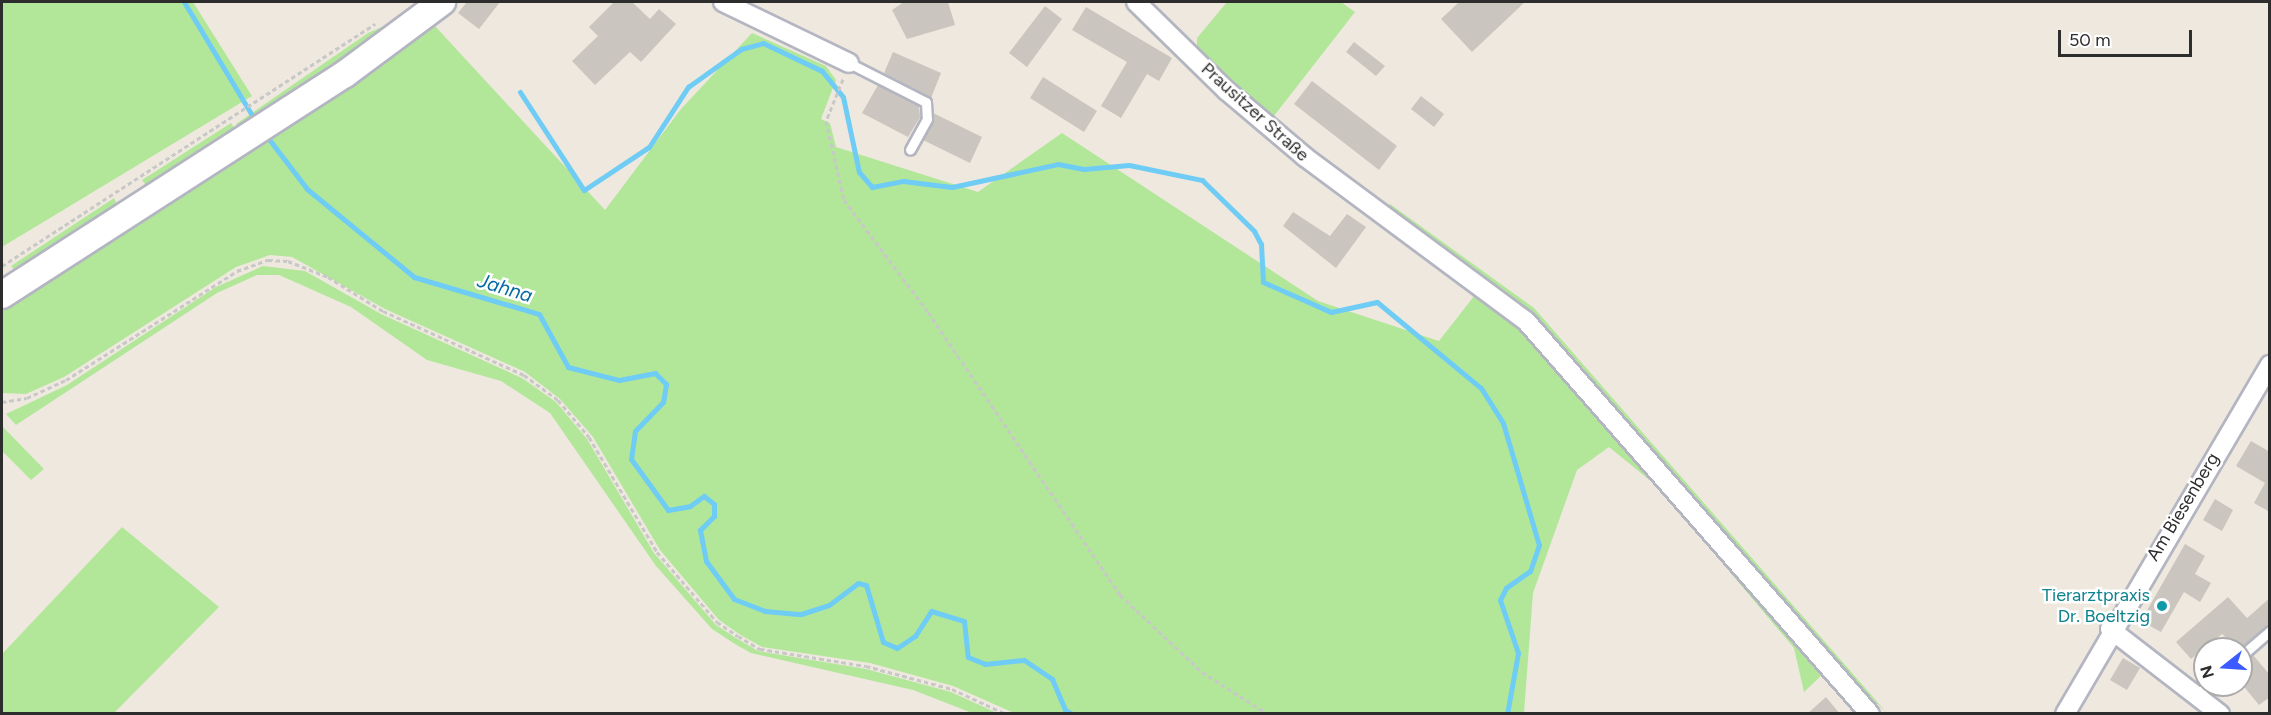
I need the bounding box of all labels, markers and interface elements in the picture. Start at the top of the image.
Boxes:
scale bar [2061,18,2194,56]
text: 50 m [2069,29,2111,51]
street label: Prausitzer Straße [1197,58,1313,166]
water label: Jahna [475,268,535,308]
street label: Am Biesenberg [2142,449,2224,565]
place label: Tierarztpraxis Dr. Boeltzig [2042,585,2150,628]
marker: Tierarztpraxis Dr. Boeltzig [2155,599,2169,613]
north arrow [2193,637,2253,697]
text: N [2196,663,2218,681]

